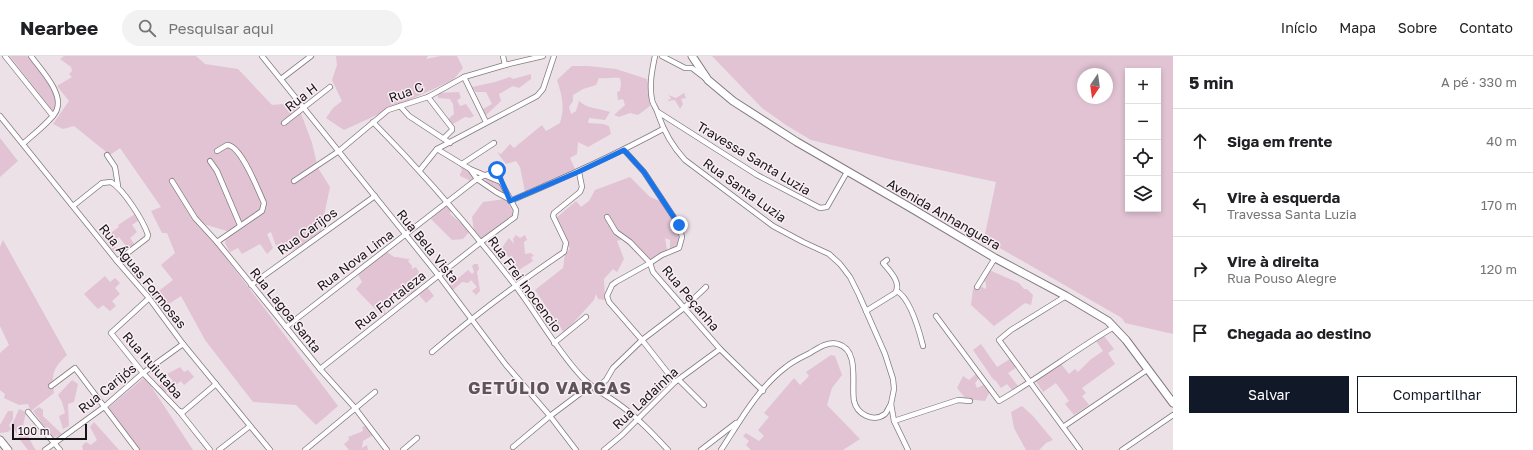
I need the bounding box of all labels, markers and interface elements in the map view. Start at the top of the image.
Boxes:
search box [122,10,402,46]
text: Nearbee [20,16,98,39]
icon: search [136,17,158,39]
text: Pesquisar aqui [168,19,274,37]
text: Início [1281,19,1317,36]
text: Mapa [1339,19,1376,36]
text: Sobre [1398,19,1437,36]
text: Contato [1459,19,1513,36]
north arrow [1077,68,1113,104]
map controls [1125,68,1161,212]
button: + [1125,68,1161,104]
text: 5 min [1189,72,1233,93]
text: A pé · 330 m [1441,74,1517,90]
street label: Rua C [386,78,426,106]
street label: Rua H [282,79,320,115]
button: − [1125,104,1161,140]
street label: Travessa Santa Luzia [694,118,814,198]
icon: ahead [1189,130,1211,152]
text: Siga em frente [1227,132,1332,150]
text: 40 m [1486,133,1517,149]
button: locate [1125,140,1161,176]
street label: Rua Santa Luzia [700,154,790,226]
route start [488,161,506,179]
street label: Avenida Anhanguera [884,175,1004,253]
button: layers [1125,176,1161,212]
text: Vire à esquerda [1227,188,1340,206]
icon: left [1189,194,1211,216]
text: 170 m [1481,197,1517,213]
street label: Rua Carijos [274,204,340,258]
street label: Rua Bela Vista [394,206,462,286]
text: Travessa Santa Luzia [1227,206,1357,222]
route end [670,216,688,234]
street label: Rua Águas Formosas [96,220,190,332]
street label: Rua Nova Lima [314,226,396,294]
street label: Rua Frei Inocencio [485,233,565,335]
text: Vire à direita [1227,252,1319,270]
icon: right [1189,258,1211,280]
text: 120 m [1480,261,1517,277]
street label: Rua Peçanha [659,262,723,334]
street label: Rua Lagoa Santa [247,264,325,356]
street label: Rua Fortaleza [351,267,429,333]
text: Rua Pouso Alegre [1227,270,1337,286]
icon: arrive [1189,322,1211,344]
text: Chegada ao destino [1227,324,1371,342]
street label: Rua Ituiutaba [120,328,186,402]
street label: Rua Carijós [75,360,139,416]
street label: Rua Ladainha [609,363,681,433]
button: Salvar [1189,376,1349,413]
button: Compartilhar [1357,376,1517,413]
district label: GETÚLIO VARGAS [468,377,632,398]
scale bar [12,422,87,441]
text: 100 m [18,424,49,437]

